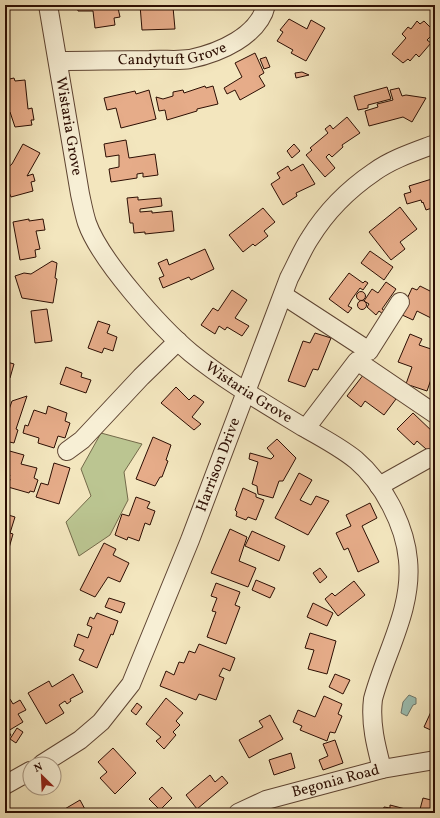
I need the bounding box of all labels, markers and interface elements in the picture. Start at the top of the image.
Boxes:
street label: Candytuft Grove [118,37,230,71]
street label: Wistaria Grove [50,75,87,177]
street label: Wistaria Grove [201,357,296,428]
street label: Harrison Drive [191,415,246,515]
north arrow [22,756,62,796]
text: N [32,760,45,777]
street label: Begonia Road [289,760,382,803]

